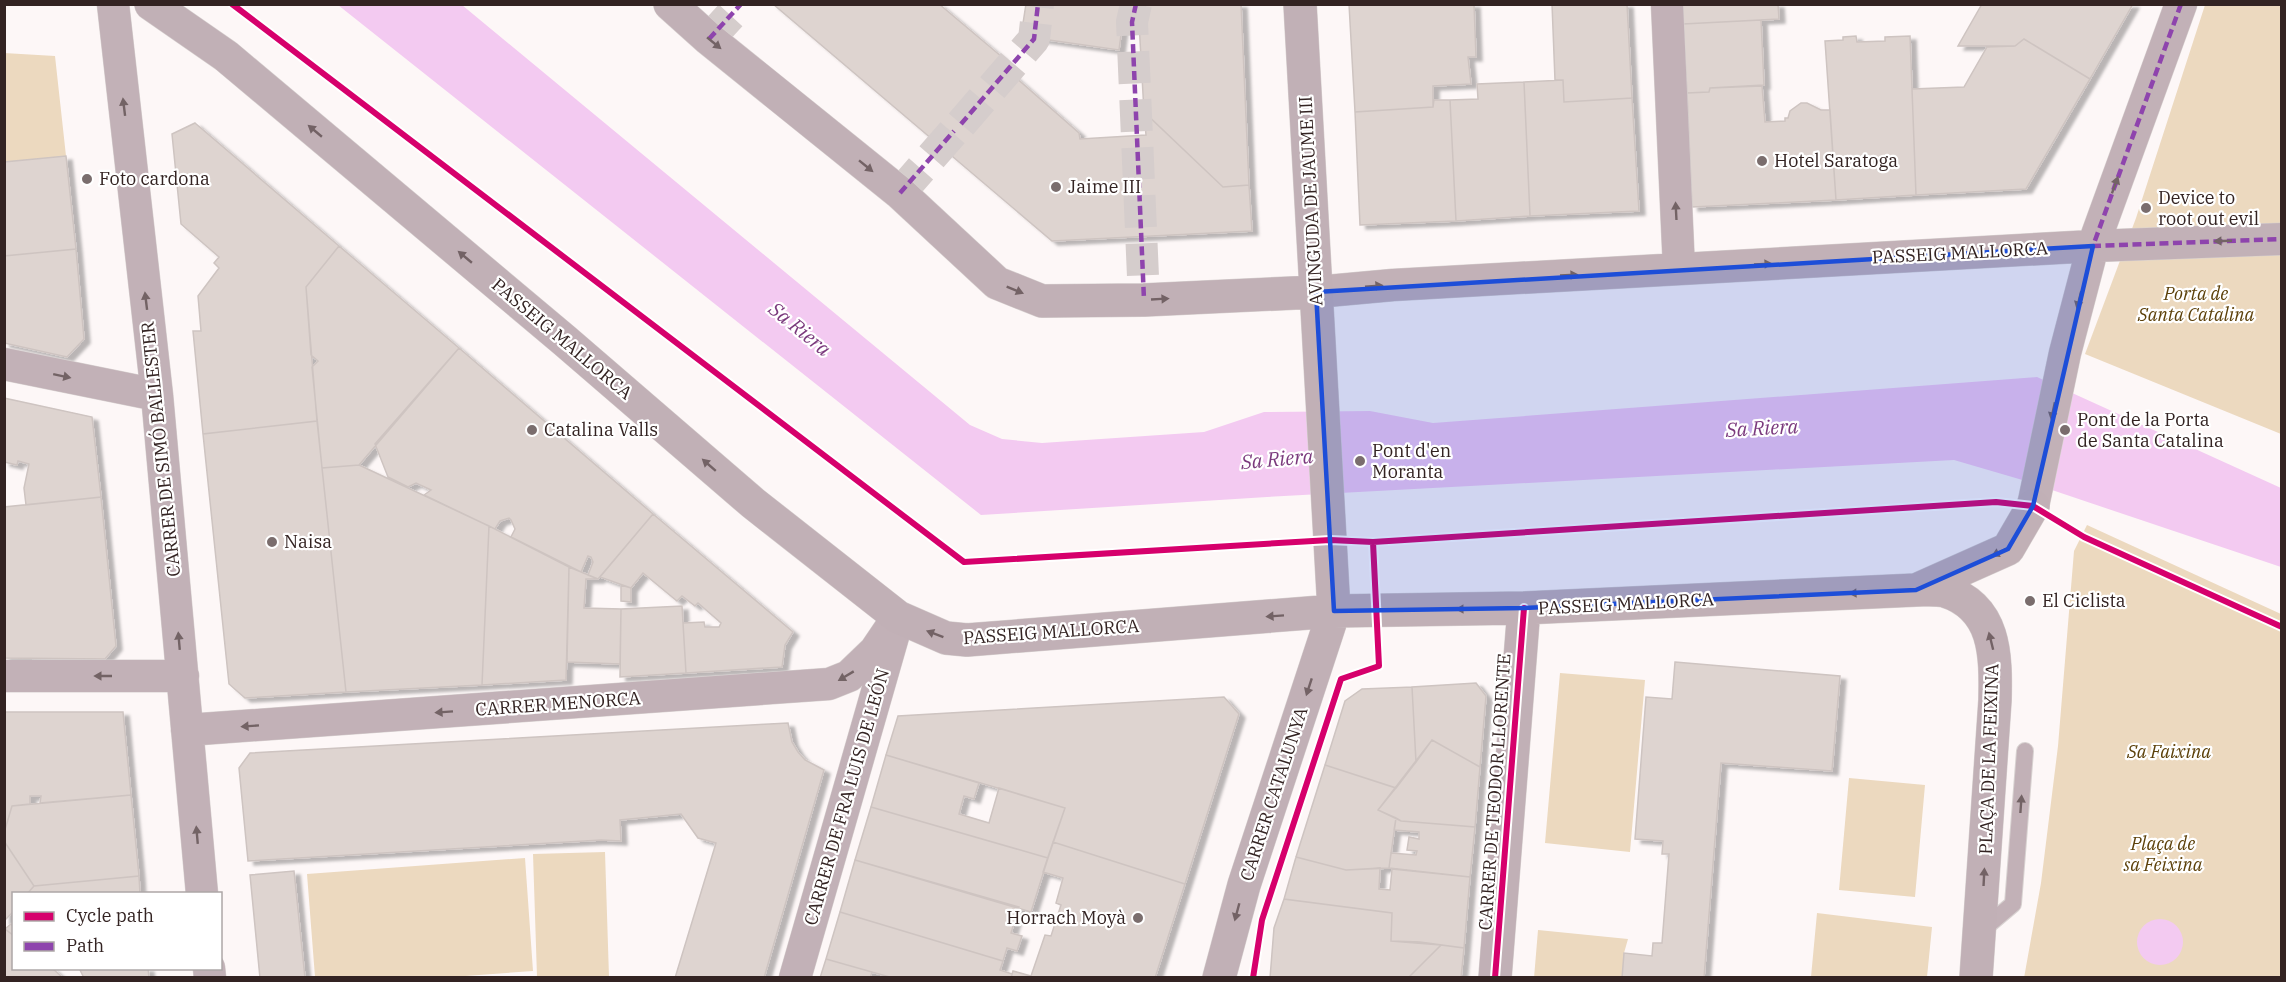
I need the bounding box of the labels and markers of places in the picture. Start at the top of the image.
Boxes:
place label: Hotel Saratoga [1774,149,1898,172]
marker: Hotel Saratoga [1755,154,1769,168]
place label: Foto cardona [99,167,210,190]
marker: Foto cardona [80,172,94,186]
place label: Jaime III [1068,175,1141,198]
marker: Jaime III [1049,180,1063,194]
place label: Device to root out evil [2158,186,2259,230]
marker: Device to root out evil [2139,201,2153,215]
place label: Pont de la Porta de Santa Catalina [2077,408,2224,452]
place label: Catalina Valls [544,418,658,441]
marker: Catalina Valls [525,423,539,437]
marker: Pont de la Porta de Santa Catalina [2058,423,2072,437]
place label: Pont d'en Moranta [1372,439,1451,483]
marker: Pont d'en Moranta [1353,454,1367,468]
place label: Naisa [284,530,332,553]
marker: Naisa [265,535,279,549]
place label: El Ciclista [2042,589,2126,612]
marker: El Ciclista [2023,594,2037,608]
place label: Horrach Moyà [1006,906,1126,929]
marker: Horrach Moyà [1131,911,1145,925]

